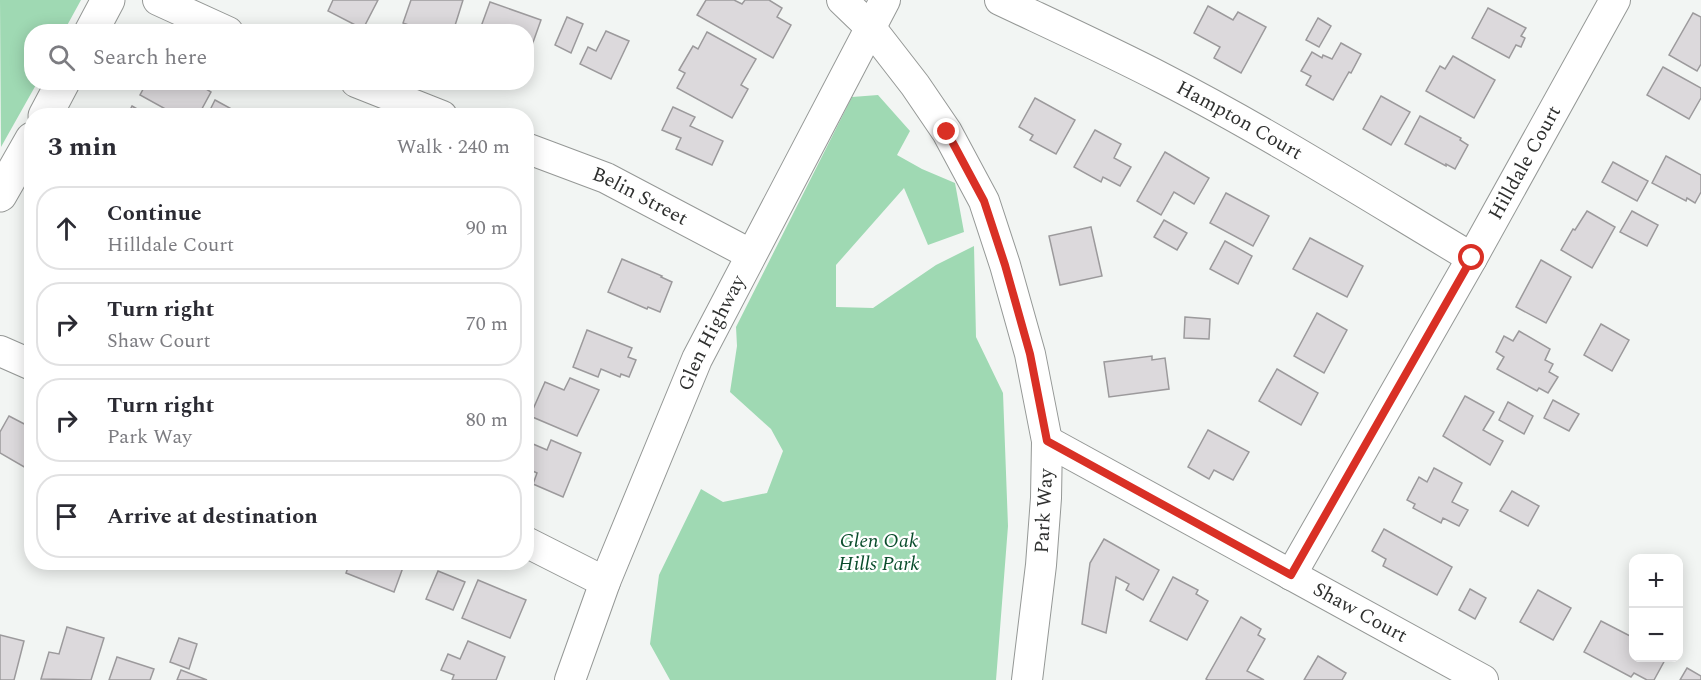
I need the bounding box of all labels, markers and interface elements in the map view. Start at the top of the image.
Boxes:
search box [24,24,534,90]
icon: search [45,41,78,74]
text: Search here [93,41,207,74]
street label: Hampton Court [1171,73,1308,168]
street label: Hilldale Court [1481,100,1569,226]
route end [933,118,959,144]
text: 3 min [48,127,117,167]
text: Walk · 240 m [397,132,510,162]
street label: Belin Street [588,159,693,234]
text: Continue [107,197,202,230]
icon: ahead [50,212,83,245]
text: 90 m [466,213,508,243]
text: Hilldale Court [107,230,234,260]
route start [1458,244,1484,270]
street label: Glen Highway [670,268,754,396]
text: Turn right [107,293,214,326]
icon: right [50,308,83,341]
text: 70 m [466,309,508,339]
text: Shaw Court [107,326,211,356]
text: Turn right [107,389,214,422]
icon: right [50,404,83,437]
text: 80 m [466,405,508,435]
text: Park Way [107,422,192,452]
street label: Park Way [1027,467,1061,554]
icon: arrive [50,500,83,533]
text: Arrive at destination [107,500,318,533]
park label: Glen Oak Hills Park [838,526,920,579]
map controls [1629,554,1683,662]
button: + [1629,554,1683,608]
street label: Shaw Court [1307,575,1413,651]
button: − [1629,608,1683,662]

